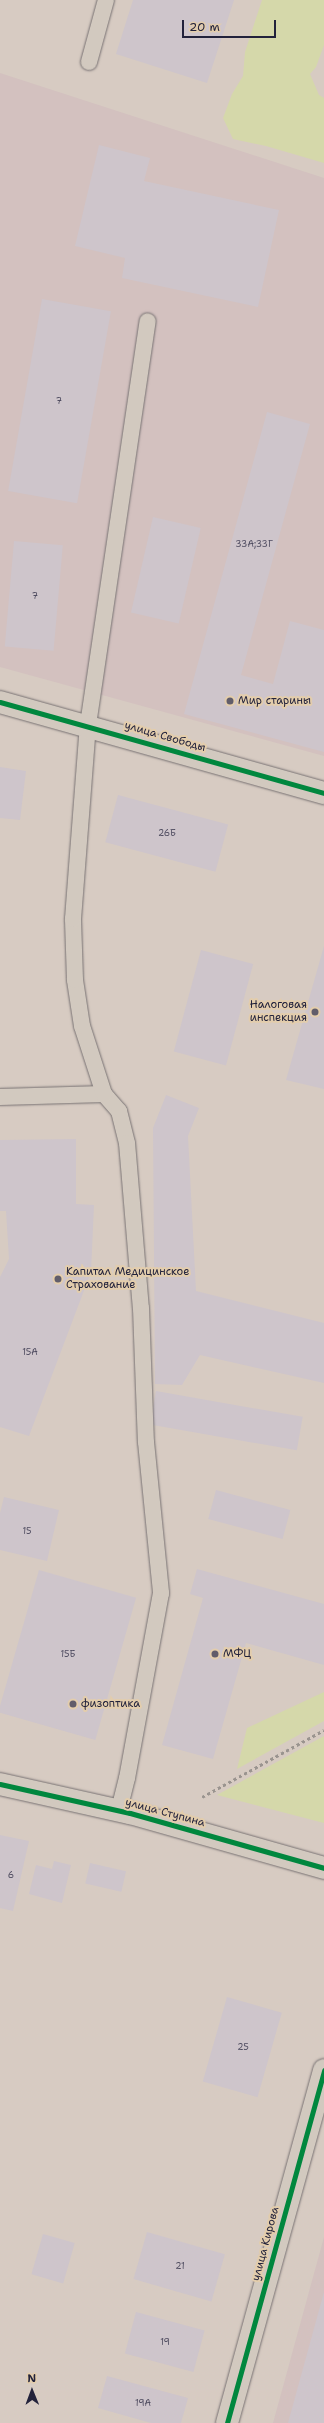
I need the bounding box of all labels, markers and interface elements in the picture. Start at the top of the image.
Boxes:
scale bar [184,12,278,38]
text: 20 m [189,19,220,35]
house number: 7 [56,396,62,406]
house number: 33А;33Г [235,539,273,549]
house number: 7 [32,591,38,601]
place label: Мир старины [238,694,311,708]
marker: Мир старины [225,696,235,706]
street label: улица Свободы [123,719,207,755]
house number: 26Б [158,828,176,838]
place label: Налоговая инспекция [250,999,307,1025]
marker: Налоговая инспекция [310,1007,320,1017]
place label: Капитал Медицинское Страхование [66,1266,189,1292]
marker: Капитал Медицинское Страхование [53,1274,63,1284]
house number: 15А [22,1347,38,1357]
house number: 15 [22,1526,32,1536]
place label: МФЦ [223,1647,251,1661]
house number: 15Б [60,1649,76,1659]
marker: МФЦ [210,1649,220,1659]
place label: физоптика [81,1697,140,1711]
marker: физоптика [68,1699,78,1709]
street label: улица Ступина [124,1796,206,1830]
house number: 6 [8,1870,14,1880]
house number: 25 [237,2042,249,2052]
street label: улица Кирова [250,2205,282,2283]
house number: 21 [175,2261,185,2271]
house number: 19 [160,2337,170,2347]
north arrow [12,2371,52,2411]
text: N [27,2371,36,2386]
house number: 19А [135,2398,151,2408]

